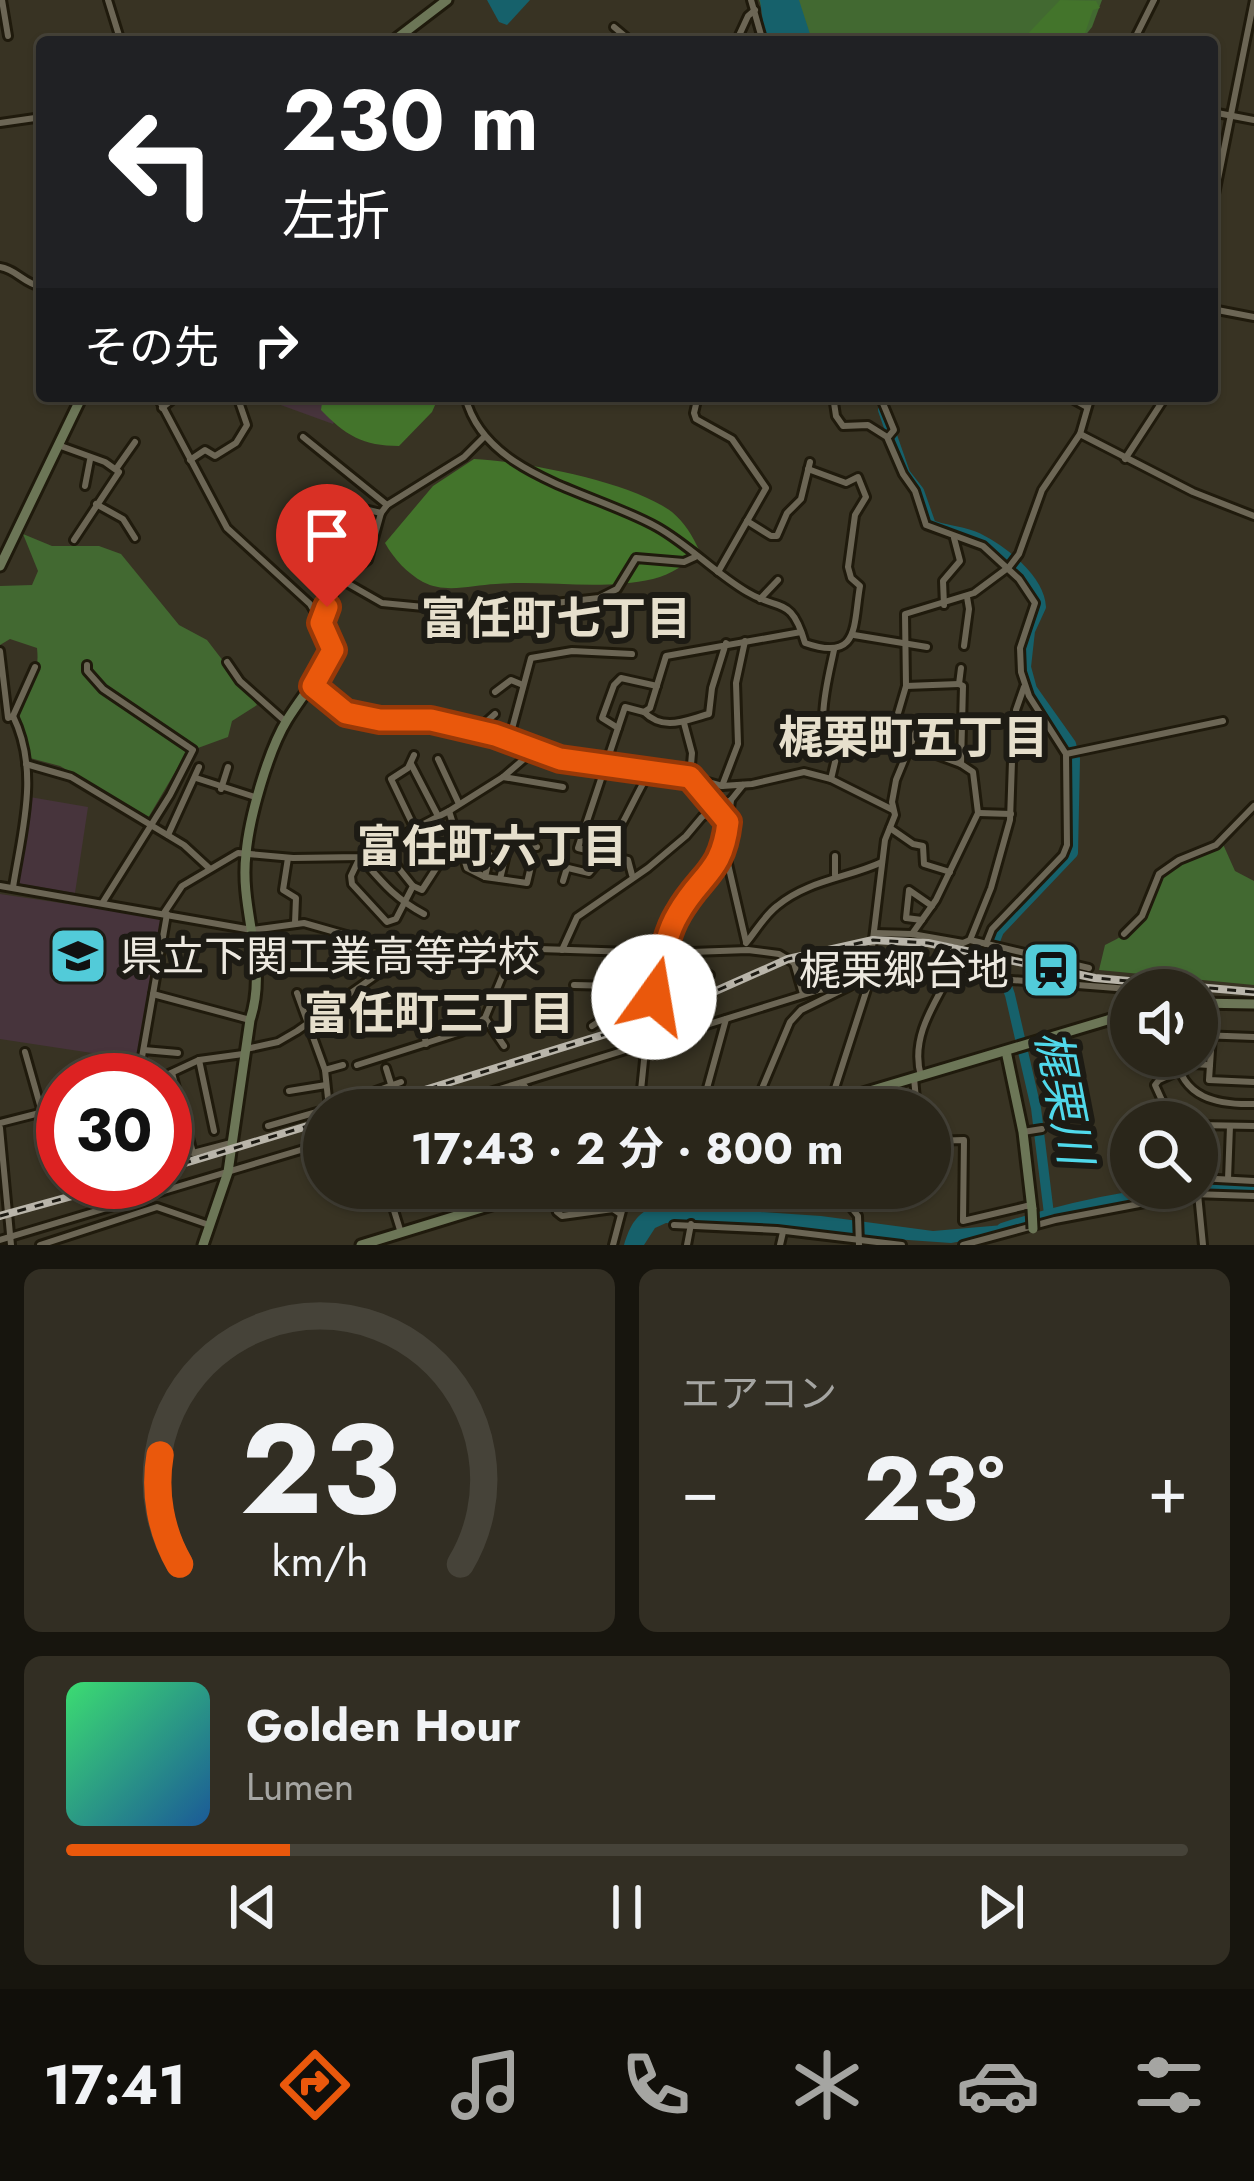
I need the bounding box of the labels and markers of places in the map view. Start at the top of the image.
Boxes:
pin [276,484,378,607]
school or university icon: 県立下関工業高等学校 [47,925,109,987]
place label: 県立下関工業高等学校 [120,926,540,987]
station icon: 梶栗郷台地 [1020,939,1082,1001]
place label: 梶栗郷台地 [799,940,1009,1001]

